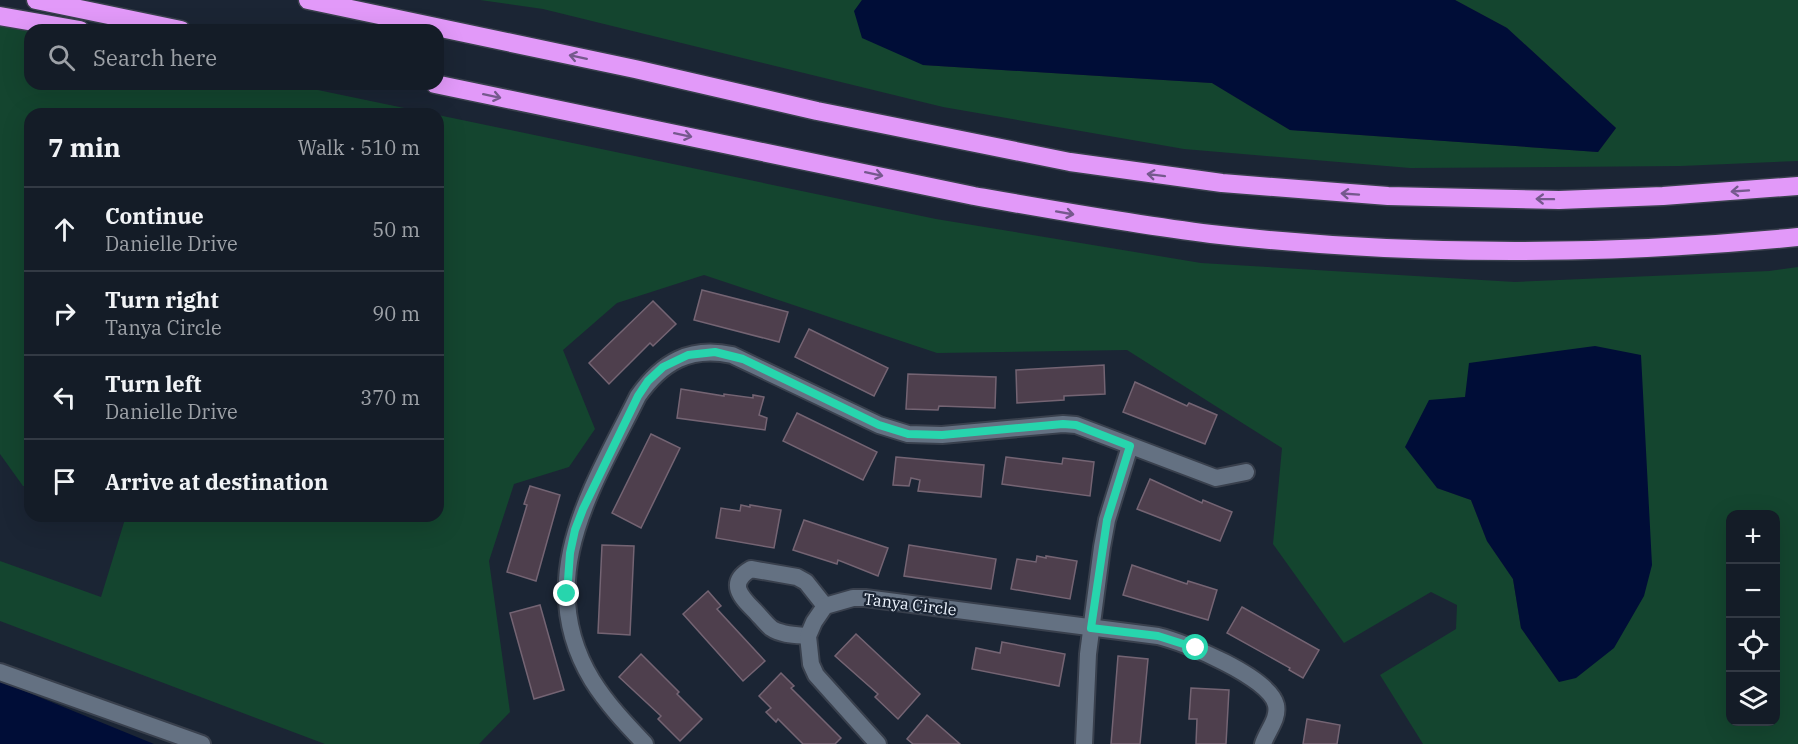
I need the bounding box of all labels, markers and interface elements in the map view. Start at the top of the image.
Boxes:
search box [24,24,444,90]
icon: search [45,41,78,74]
text: Search here [93,43,217,72]
one-way arrow [568,51,588,62]
one-way arrow [482,91,501,102]
text: 7 min [48,130,121,164]
one-way arrow [673,130,692,141]
text: Walk · 510 m [298,134,420,161]
one-way arrow [864,169,883,181]
one-way arrow [1147,169,1166,180]
one-way arrow [1730,185,1750,196]
one-way arrow [1341,188,1361,199]
one-way arrow [1535,194,1555,205]
text: Continue [105,201,204,230]
one-way arrow [1055,207,1075,218]
icon: ahead [48,213,81,246]
text: 50 m [372,216,420,243]
text: Danielle Drive [105,230,238,257]
text: Turn right [105,285,219,314]
icon: right [48,297,81,330]
text: 90 m [372,300,420,327]
text: Tanya Circle [105,314,222,341]
text: Turn left [105,369,201,398]
icon: left [48,381,81,414]
text: 370 m [360,384,420,411]
text: Danielle Drive [105,398,238,425]
icon: arrive [48,465,81,498]
text: Arrive at destination [105,467,328,496]
map controls [1726,510,1780,726]
button: + [1726,510,1780,564]
button: − [1726,564,1780,618]
route end [553,580,579,606]
street label: Tanya Circle [862,588,958,620]
button: locate [1726,618,1780,672]
route start [1182,634,1208,660]
button: layers [1726,672,1780,726]

